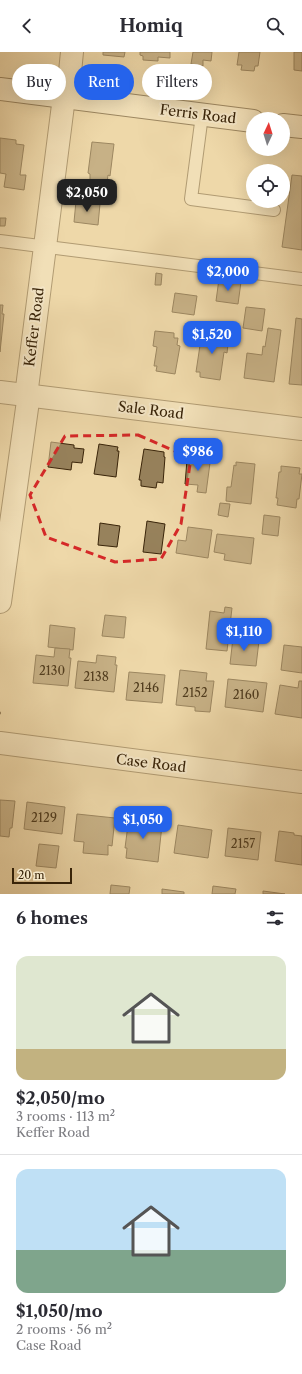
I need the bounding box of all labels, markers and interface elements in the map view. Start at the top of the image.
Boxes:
icon: back [16,15,38,37]
text: Homiq [119,15,183,37]
icon: search [264,15,286,37]
chip: Buy [12,64,66,100]
chip: Rent [74,64,134,100]
chip: Filters [142,64,212,100]
street label: Ferris Road [159,100,238,128]
north arrow [246,112,290,156]
map controls [246,112,290,208]
button: locate [246,164,290,208]
pin: $2,050 [54,179,120,213]
text: $2,050 [66,184,108,200]
pin: $2,000 [195,258,261,292]
text: $2,000 [206,263,250,279]
street label: Keffer Road [20,286,48,368]
pin: $1,520 [179,321,245,355]
text: $1,520 [192,326,232,342]
street label: Sale Road [117,397,185,423]
pin: $986 [174,438,222,472]
text: $986 [183,443,213,459]
pin: $1,110 [211,618,277,652]
text: $1,110 [226,623,262,639]
house number: 2130 [39,663,65,678]
house number: 2138 [83,669,109,684]
house number: 2146 [133,680,159,695]
house number: 2152 [182,685,208,700]
house number: 2160 [233,687,259,702]
street label: Case Road [115,750,188,776]
pin: $1,050 [110,806,176,840]
house number: 2129 [31,810,57,825]
text: $1,050 [123,811,163,827]
house number: 2157 [231,836,255,851]
scale bar [12,866,72,885]
text: 20 m [18,868,44,882]
icon: filters [264,907,286,929]
text: 6 homes [16,908,88,928]
icon: home [115,982,187,1054]
text: $2,050/mo [16,1088,105,1108]
text: 3 rooms · 113 m² [16,1108,115,1124]
text: Keffer Road [16,1124,90,1140]
icon: home [115,1195,187,1267]
text: $1,050/mo [16,1301,103,1321]
text: 2 rooms · 56 m² [16,1321,112,1337]
text: Case Road [16,1337,81,1353]

